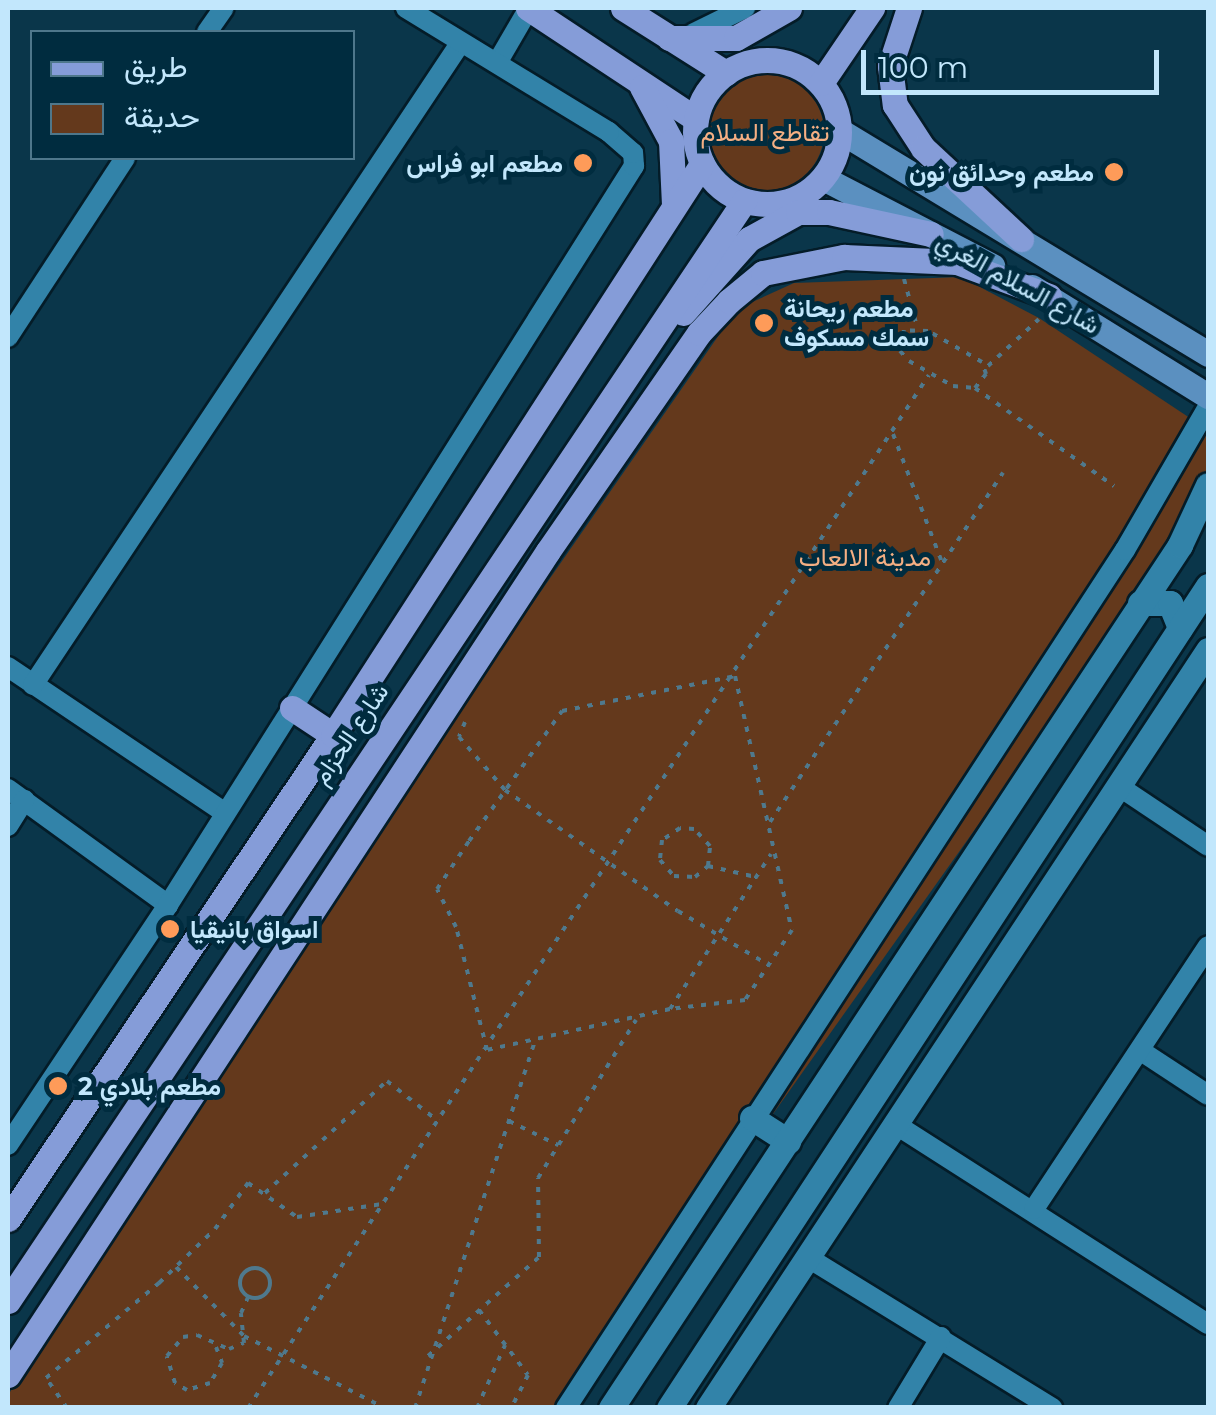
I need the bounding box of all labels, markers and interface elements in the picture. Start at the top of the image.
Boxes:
legend [30,30,355,160]
scale bar [866,30,1164,92]
text: طريق [124,48,188,85]
text: 100 m [878,49,968,86]
text: حديقة [124,98,200,135]
park label: تقاطع السلام [700,117,830,147]
place label: مطعم ابو فراس [406,148,563,178]
marker: مطعم ابو فراس [572,152,594,174]
place label: مطعم وحدائق نون [909,157,1094,187]
marker: مطعم وحدائق نون [1103,161,1125,183]
street label: شارع السلام الغري [931,226,1105,340]
place label: مطعم ريحانة سمك مسكوف [784,294,929,353]
marker: مطعم ريحانة سمك مسكوف [753,312,775,334]
park label: مدينة الالعاب [799,542,931,572]
street label: شارع الحزام [305,678,395,790]
place label: اسواق بانيقيا [190,914,318,944]
marker: اسواق بانيقيا [159,918,181,940]
place label: مطعم بلادي 2 [78,1071,221,1101]
marker: مطعم بلادي 2 [47,1075,69,1097]

